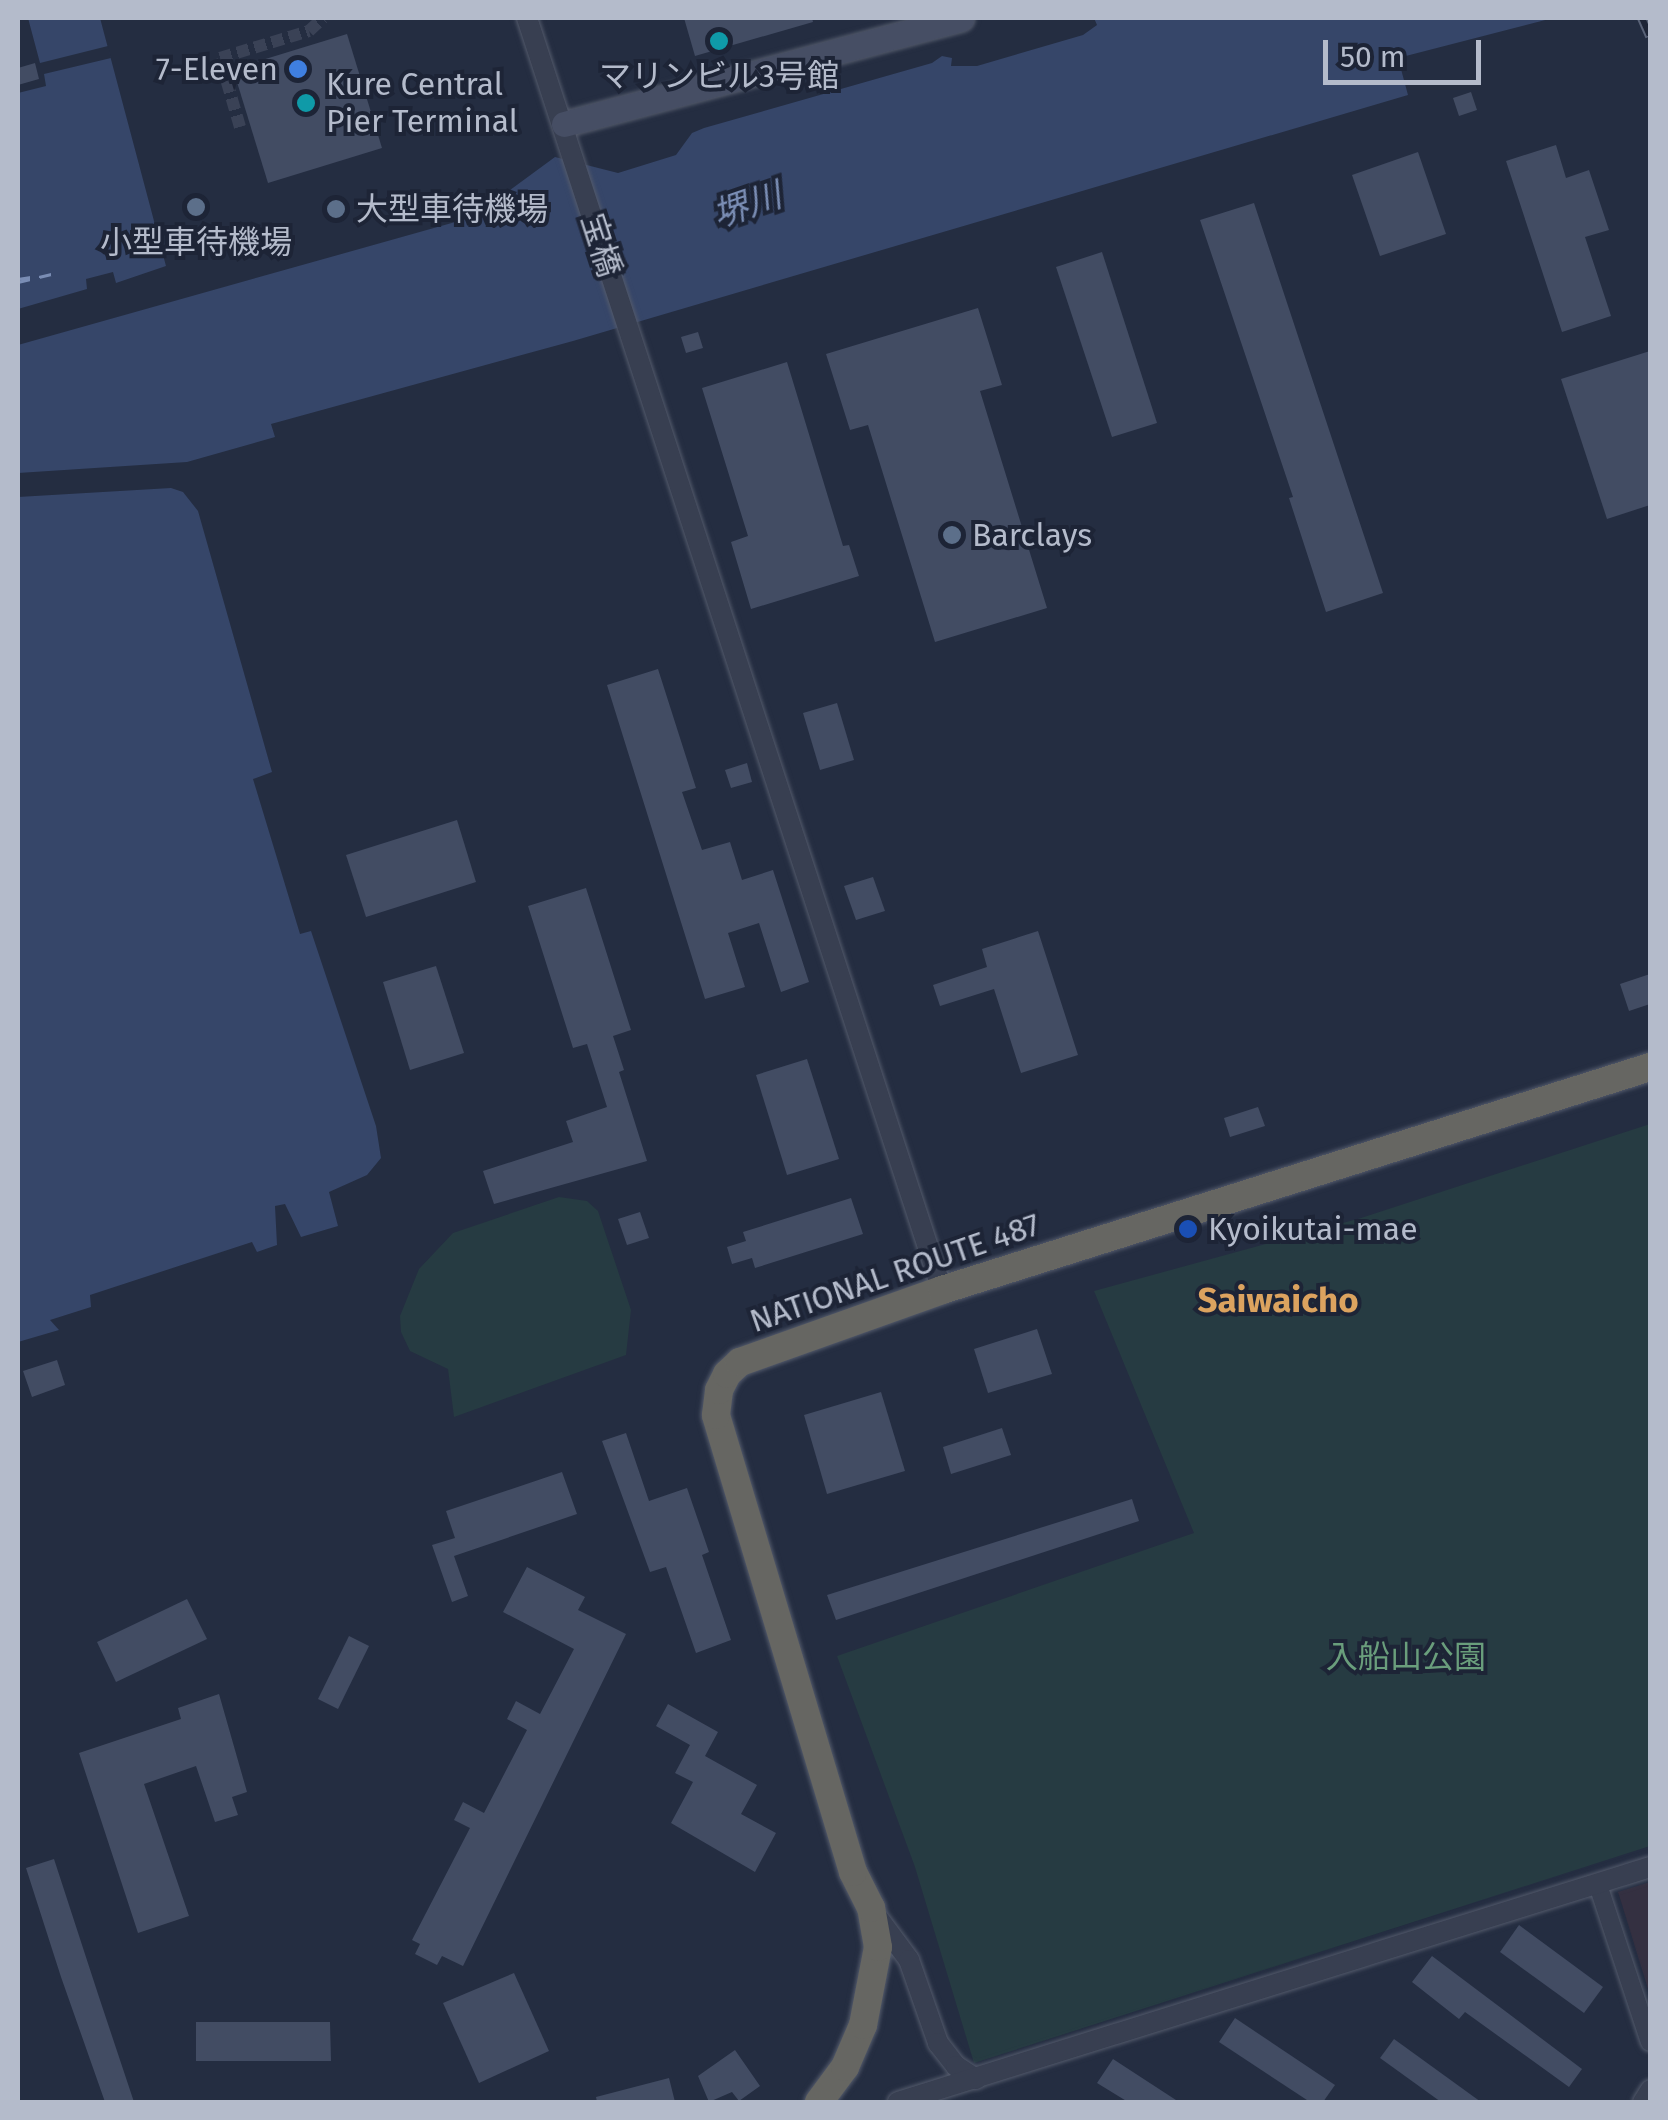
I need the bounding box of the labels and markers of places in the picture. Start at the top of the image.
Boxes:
marker: マリンビル3号館 [708,30,730,52]
place label: 7-Eleven [156,50,278,88]
place label: マリンビル3号館 [599,57,839,95]
marker: 7-Eleven [287,58,309,80]
place label: Kure Central Pier Terminal [326,66,518,141]
marker: Kure Central Pier Terminal [295,92,317,114]
place label: 大型車待機場 [356,190,548,228]
marker: 小型車待機場 [185,196,207,218]
marker: 大型車待機場 [325,198,347,220]
place label: 小型車待機場 [100,223,292,261]
place label: Barclays [972,516,1092,554]
marker: Barclays [941,524,963,546]
place label: Kyoikutai-mae [1208,1210,1418,1248]
marker: Kyoikutai-mae [1177,1218,1199,1240]

